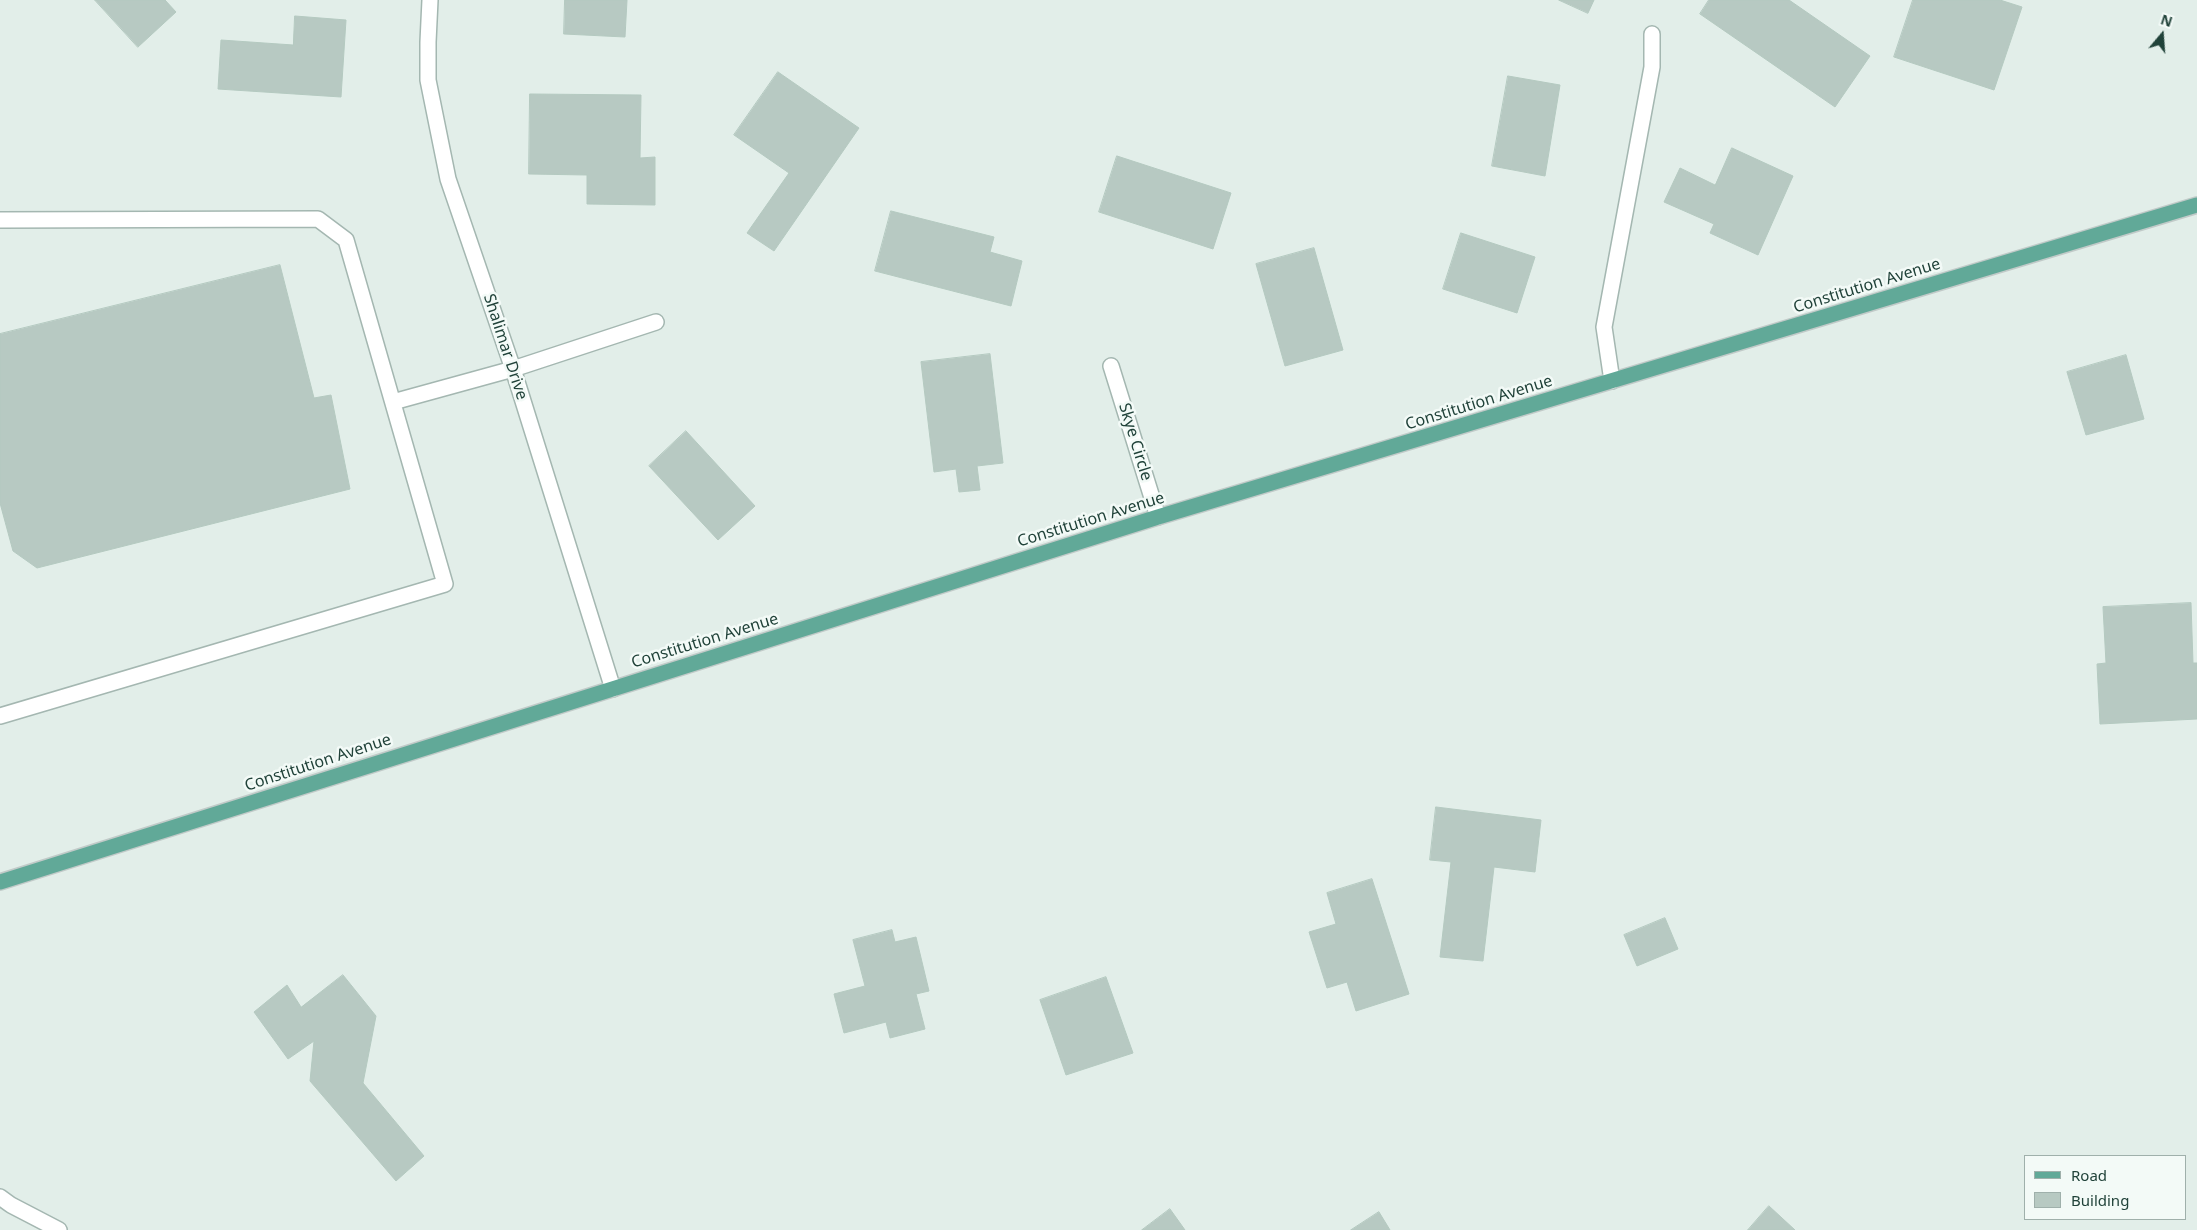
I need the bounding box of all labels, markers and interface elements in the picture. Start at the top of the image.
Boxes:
text: N [2158,9,2175,31]
north arrow [2137,10,2187,60]
street label: Constitution Avenue [1791,254,1943,318]
street label: Shalimar Drive [479,292,531,402]
street label: Constitution Avenue [1403,371,1555,435]
street label: Skye Circle [1114,401,1156,483]
street label: Constitution Avenue [1015,488,1167,552]
street label: Constitution Avenue [629,609,781,673]
street label: Constitution Avenue [242,730,394,796]
legend [2024,1155,2187,1220]
text: Road [2071,1165,2107,1185]
text: Building [2071,1190,2129,1210]

